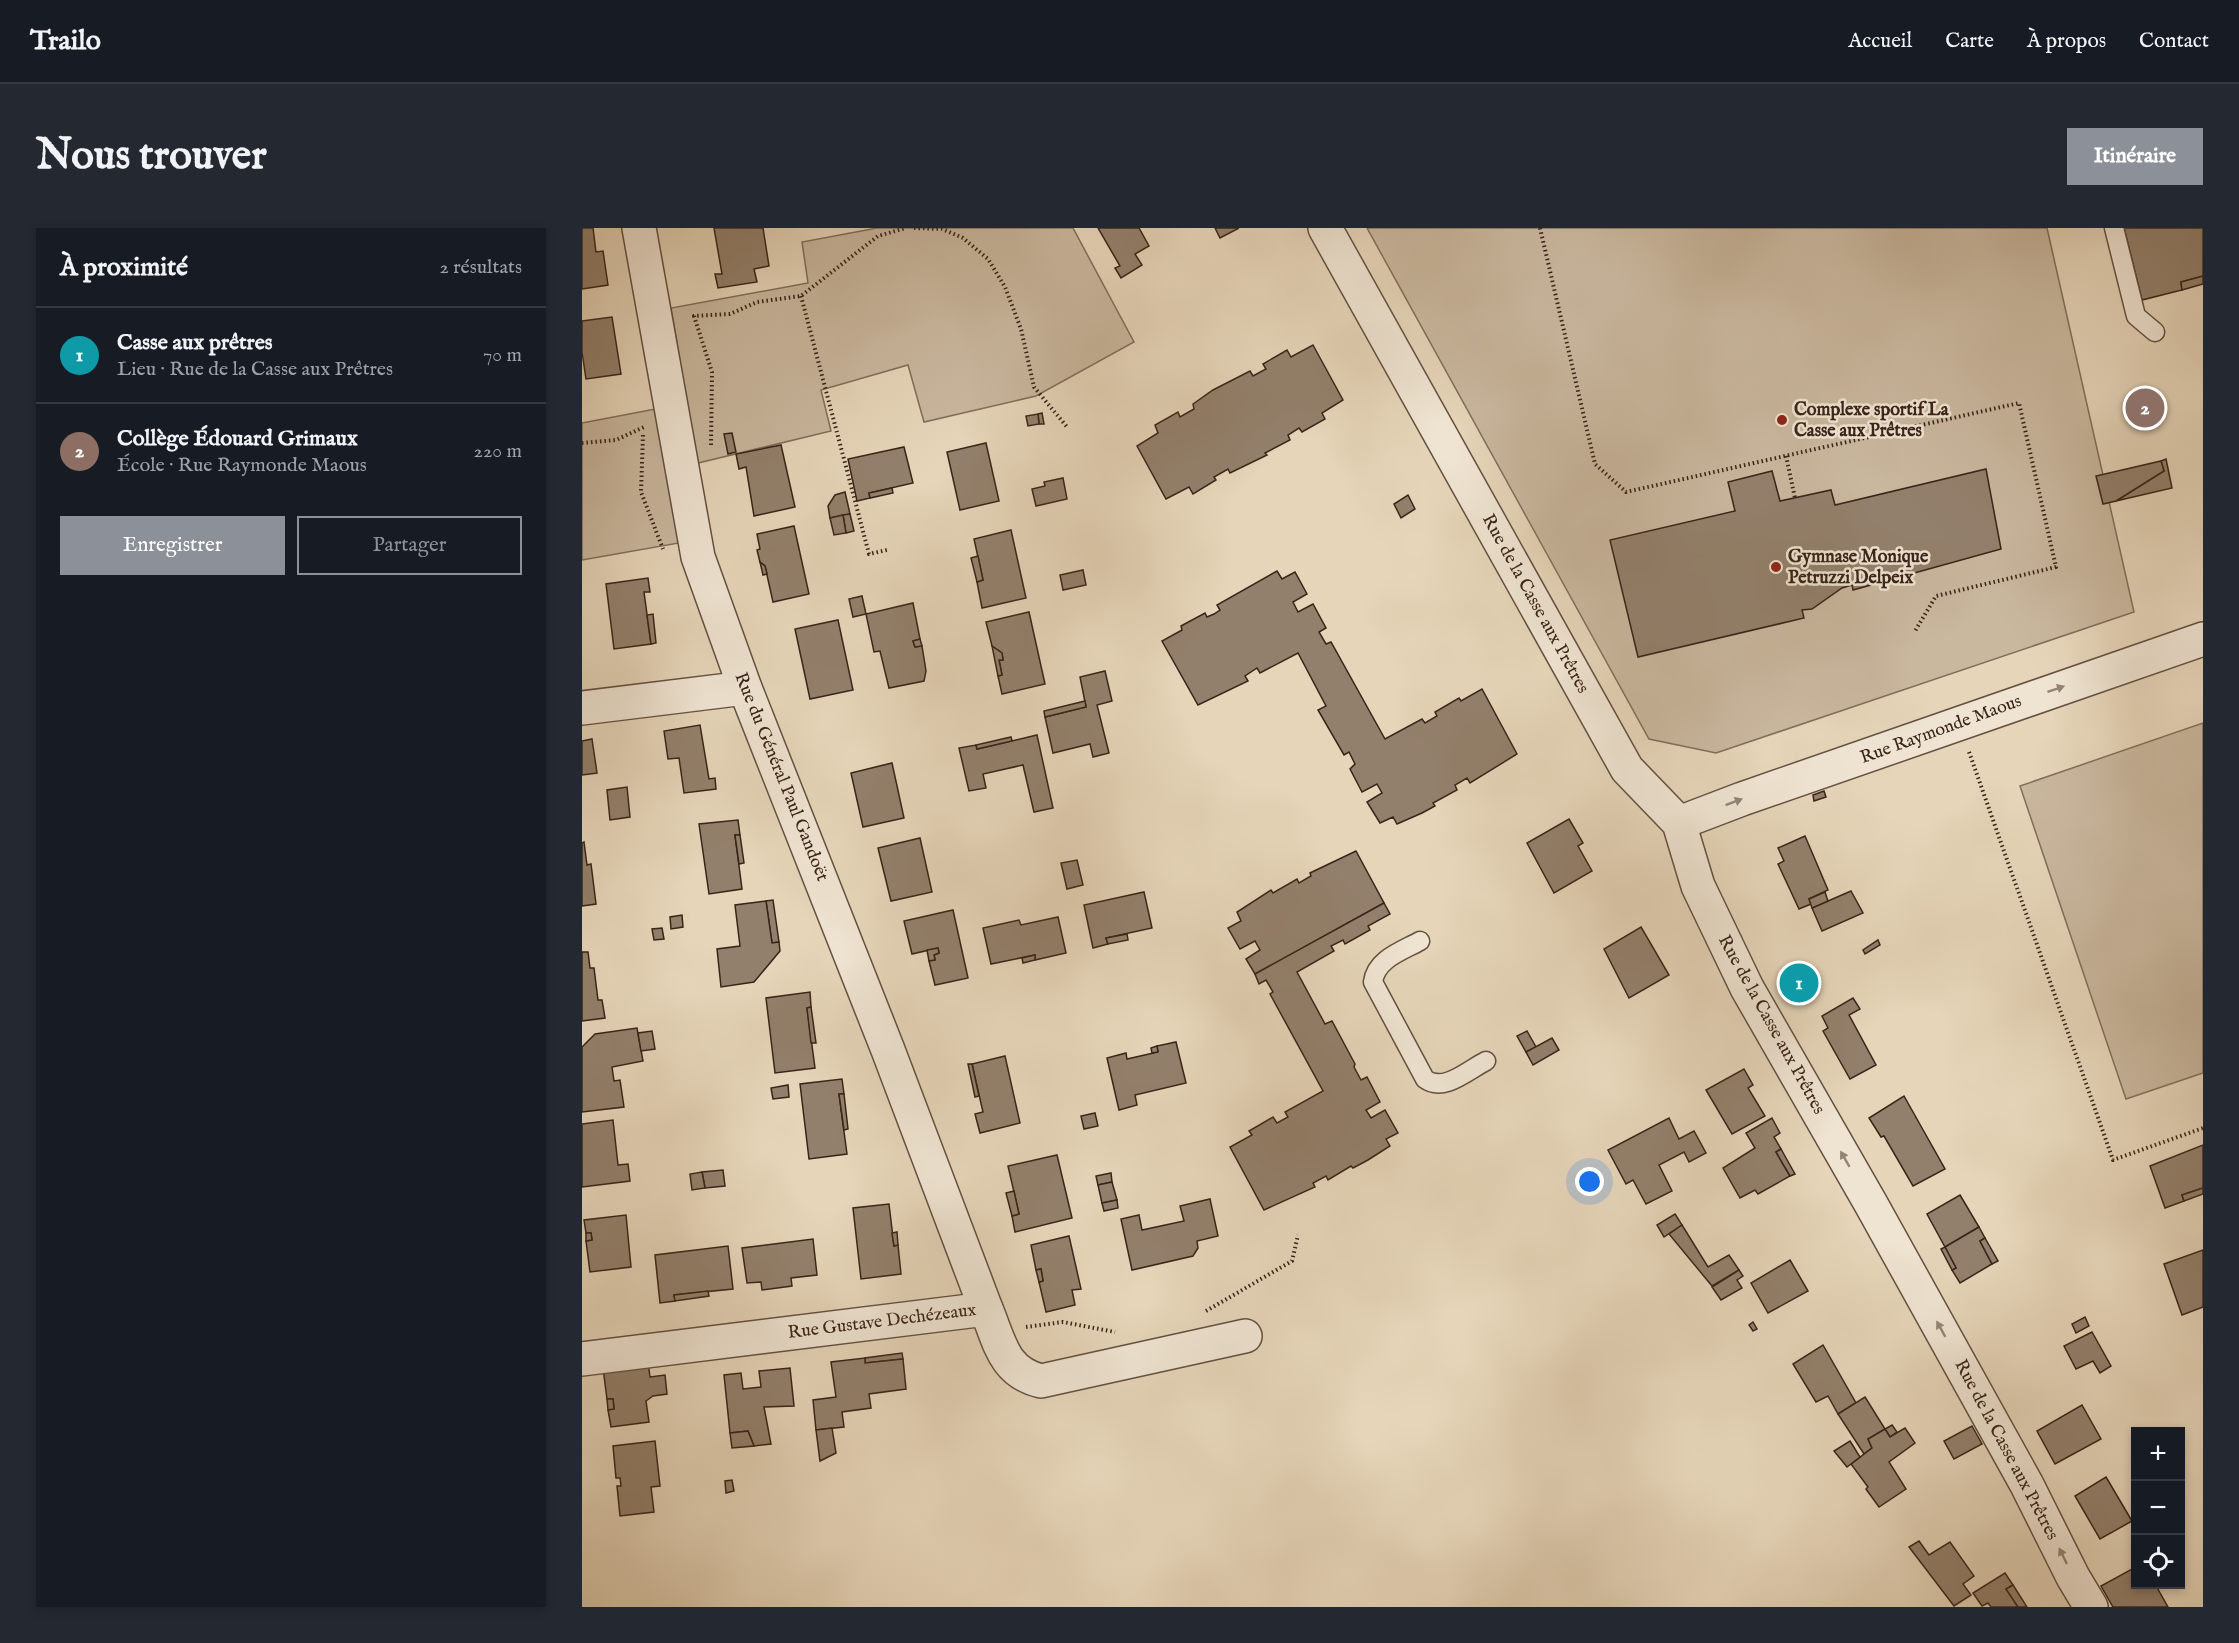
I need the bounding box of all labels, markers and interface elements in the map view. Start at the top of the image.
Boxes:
text: Trailo [30,24,101,59]
text: Accueil [1848,28,1912,55]
text: Carte [1945,28,1994,55]
text: À propos [2027,28,2106,55]
text: Contact [2139,28,2209,55]
button: Itinéraire [2067,128,2203,185]
text: Nous trouver [36,130,267,183]
text: À proximité [60,251,188,284]
text: 2 résultats [439,255,522,280]
text: Casse aux prêtres [117,329,273,357]
text: 1 [76,343,83,368]
text: 70 m [483,343,522,368]
text: Lieu · Rue de la Casse aux Prêtres [117,357,393,382]
pin: 2 [2126,386,2164,430]
place label: Complexe sportif La Casse aux Prêtres [1794,399,1950,443]
marker: Complexe sportif La Casse aux Prêtres [1775,413,1789,427]
text: Collège Édouard Grimaux [117,425,358,453]
text: 2 [75,439,84,464]
text: 220 m [474,439,522,464]
text: École · Rue Raymonde Maous [117,453,367,478]
street label: Rue de la Casse aux Prêtres [1476,510,1594,698]
button: Enregistrer [60,516,285,575]
button: Partager [297,516,522,575]
place label: Gymnase Monique Petruzzi Delpeix [1788,546,1929,590]
marker: Gymnase Monique Petruzzi Delpeix [1769,560,1783,574]
street label: Rue du Général Paul Gandoët [729,669,833,885]
one-way arrow [2048,684,2066,694]
street label: Rue Raymonde Maous [1857,690,2025,770]
one-way arrow [1725,797,1743,807]
street label: Rue de la Casse aux Prêtres [1712,931,1830,1119]
pin: 1 [1780,960,1818,1005]
one-way arrow [1840,1151,1851,1167]
your location [1575,1167,1604,1196]
street label: Rue Gustave Dechézeaux [786,1299,978,1345]
one-way arrow [1936,1320,1946,1337]
street label: Rue de la Casse aux Prêtres [1949,1356,2063,1544]
map controls [2131,1427,2185,1589]
button: + [2131,1427,2185,1481]
button: − [2131,1481,2185,1535]
button: locate [2131,1535,2185,1589]
one-way arrow [2058,1547,2068,1565]

